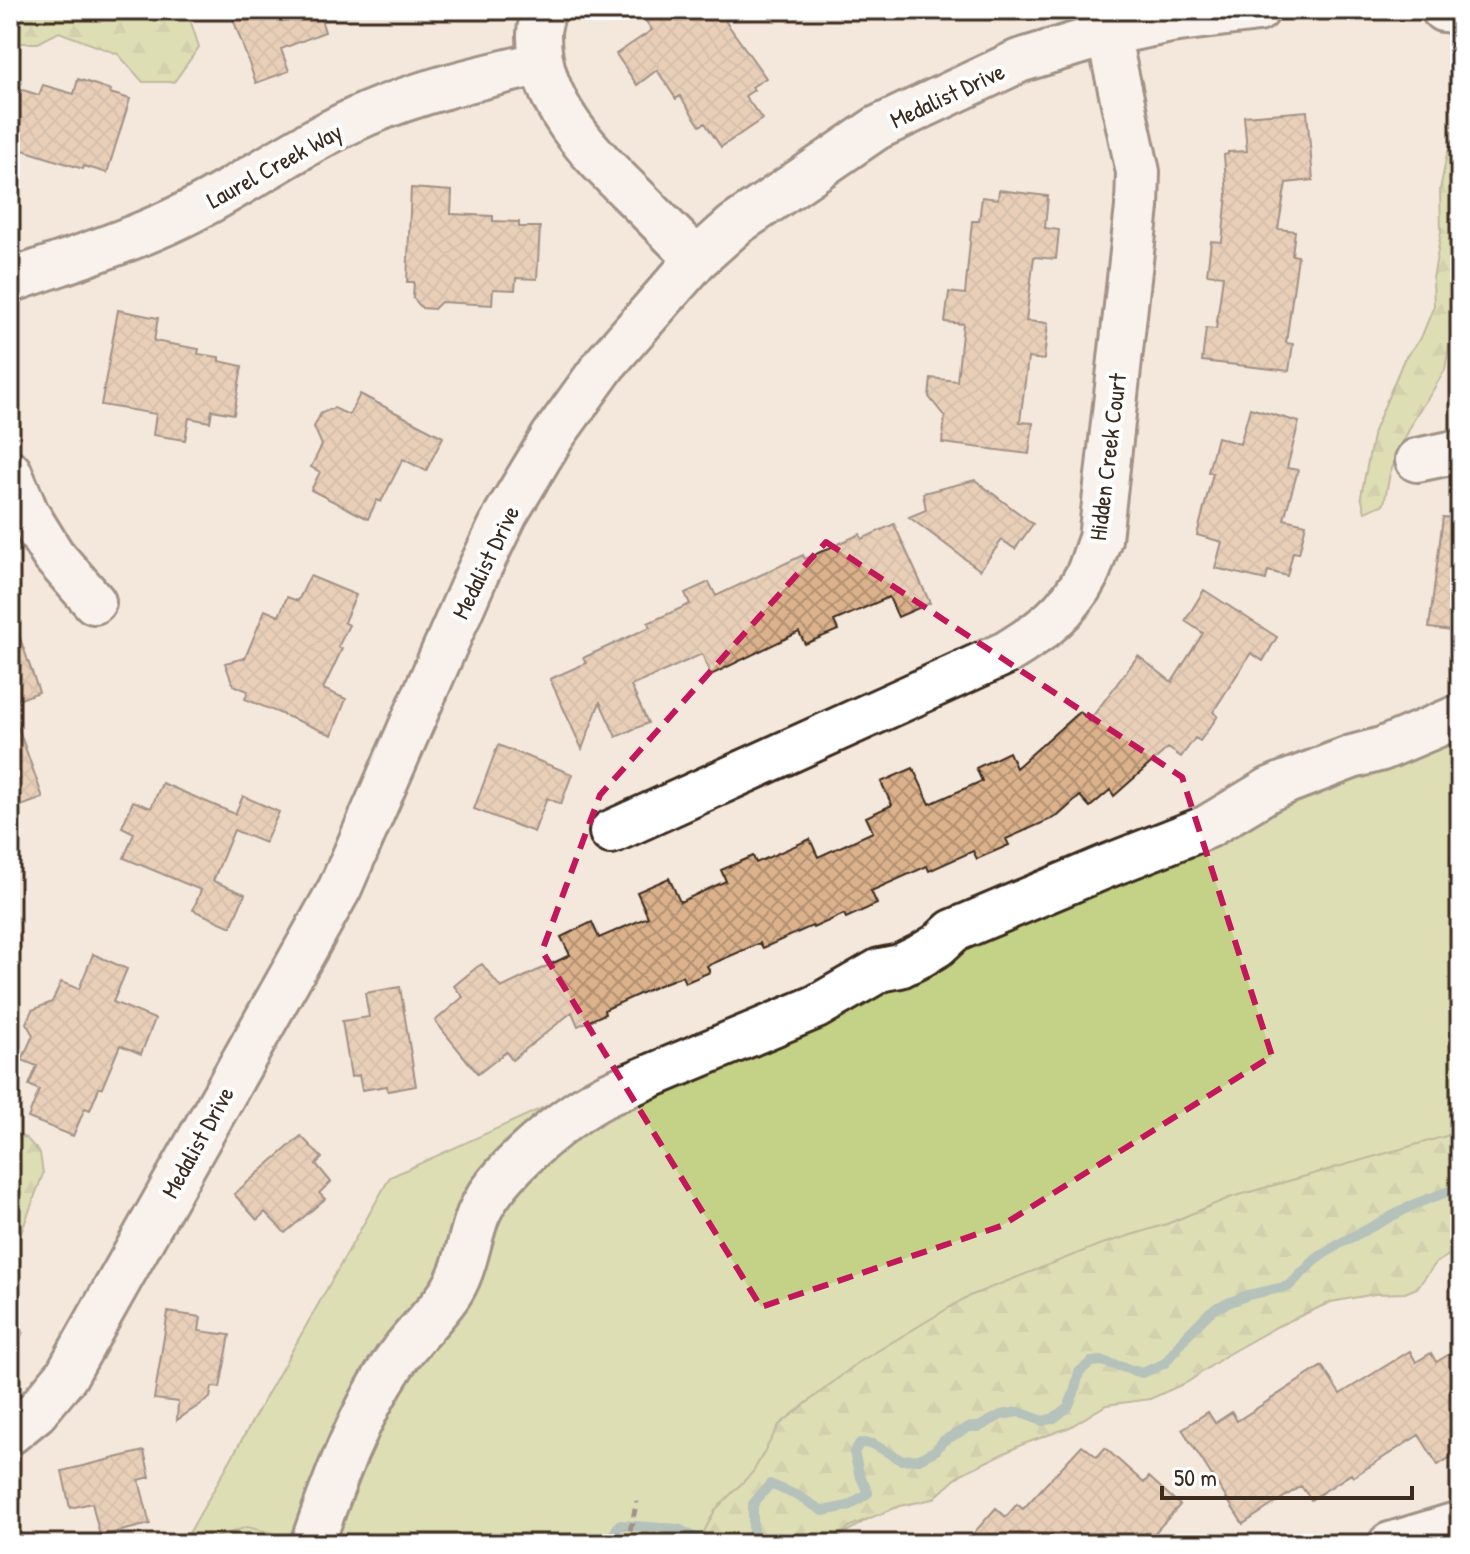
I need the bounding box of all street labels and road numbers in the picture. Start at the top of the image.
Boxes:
street label: Medalist Drive [885,54,1010,135]
street label: Laurel Creek Way [201,115,347,215]
street label: Hidden Creek Court [1081,371,1133,542]
street label: Medalist Drive [444,500,526,624]
street label: Medalist Drive [153,1080,241,1203]

